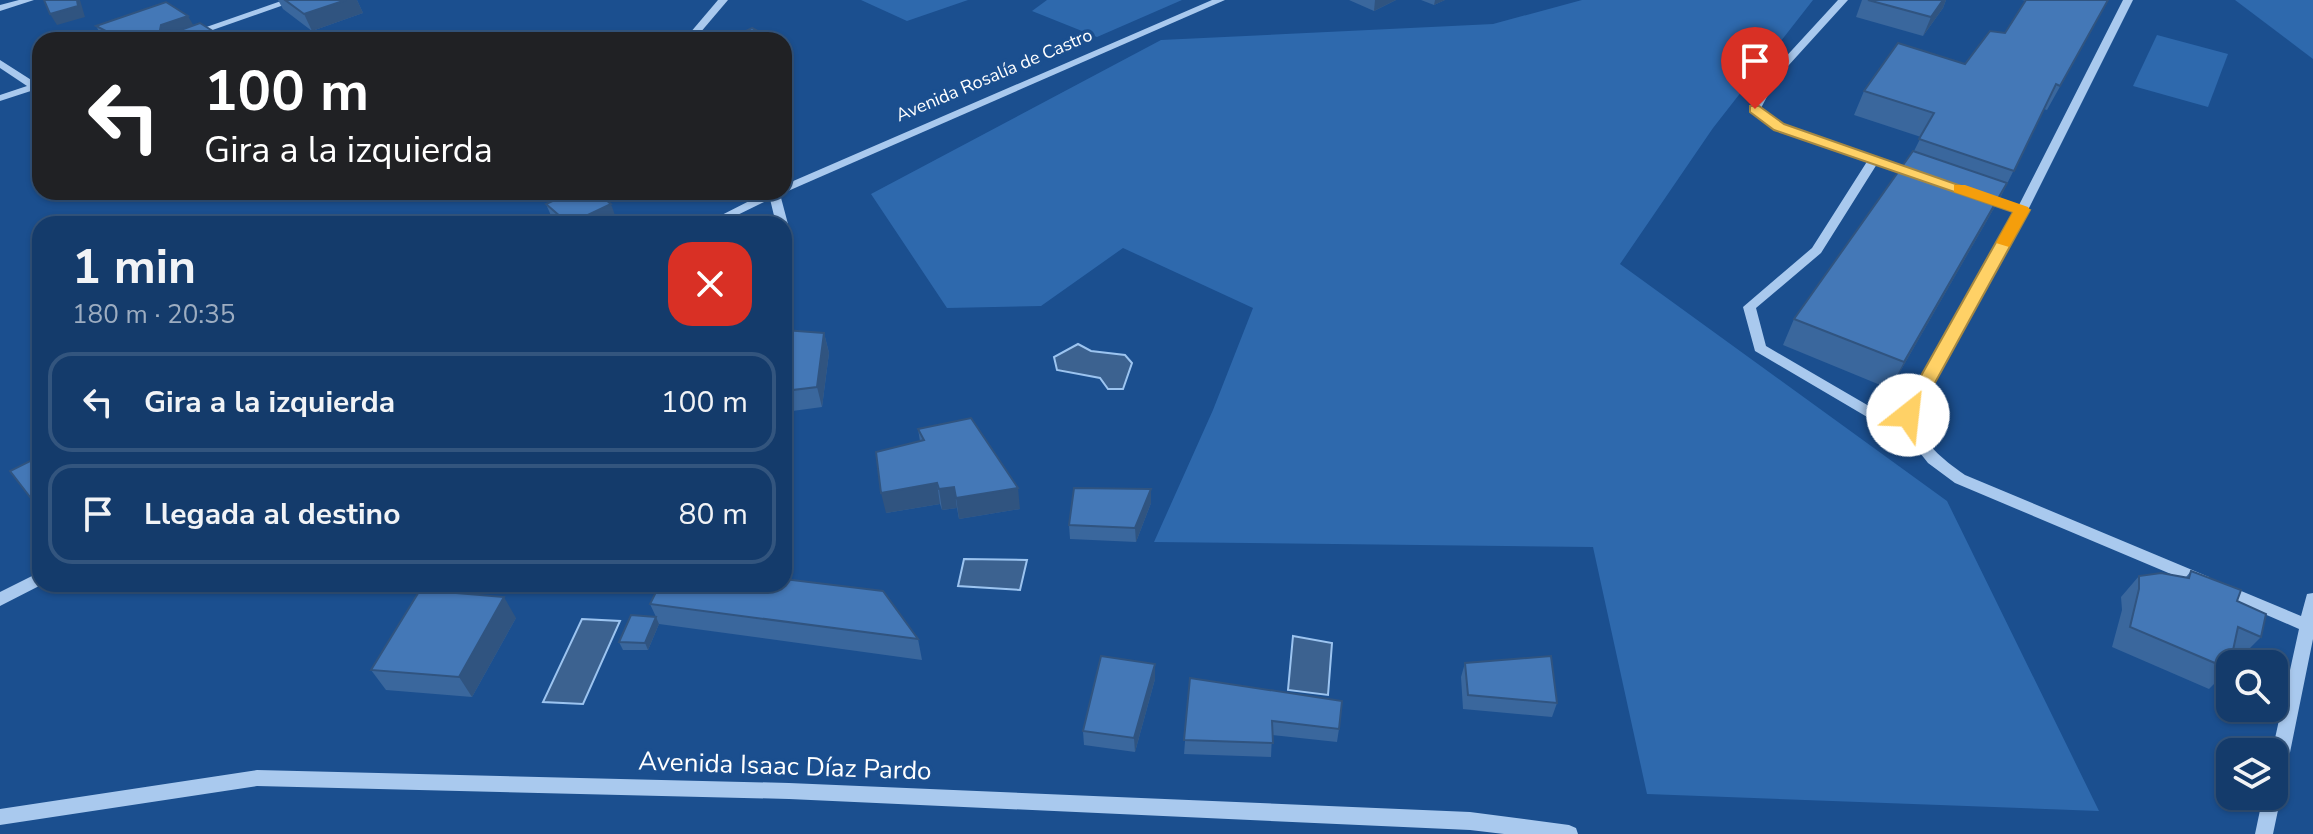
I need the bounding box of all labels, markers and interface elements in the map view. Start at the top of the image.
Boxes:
street label: Avenida Rosalía de Castro [892,23,1096,127]
pin [1721,27,1789,109]
icon: arrive [1733,39,1777,83]
text: 100 m [204,53,369,130]
icon: left [72,64,176,168]
text: Gira a la izquierda [204,126,493,175]
text: 1 min [72,234,196,300]
button: close [668,242,752,326]
text: 180 m · 20:35 [72,297,235,332]
position arrow [1866,373,1950,457]
icon: left [76,380,120,424]
text: Gira a la izquierda [144,382,395,423]
text: 100 m [661,382,748,423]
icon: arrive [76,492,120,536]
text: Llegada al destino [144,494,400,535]
text: 80 m [679,494,748,535]
map controls [2216,650,2288,810]
button: search [2216,650,2288,722]
button: layers [2216,738,2288,810]
street label: Avenida Isaac Díaz Pardo [638,743,932,789]

